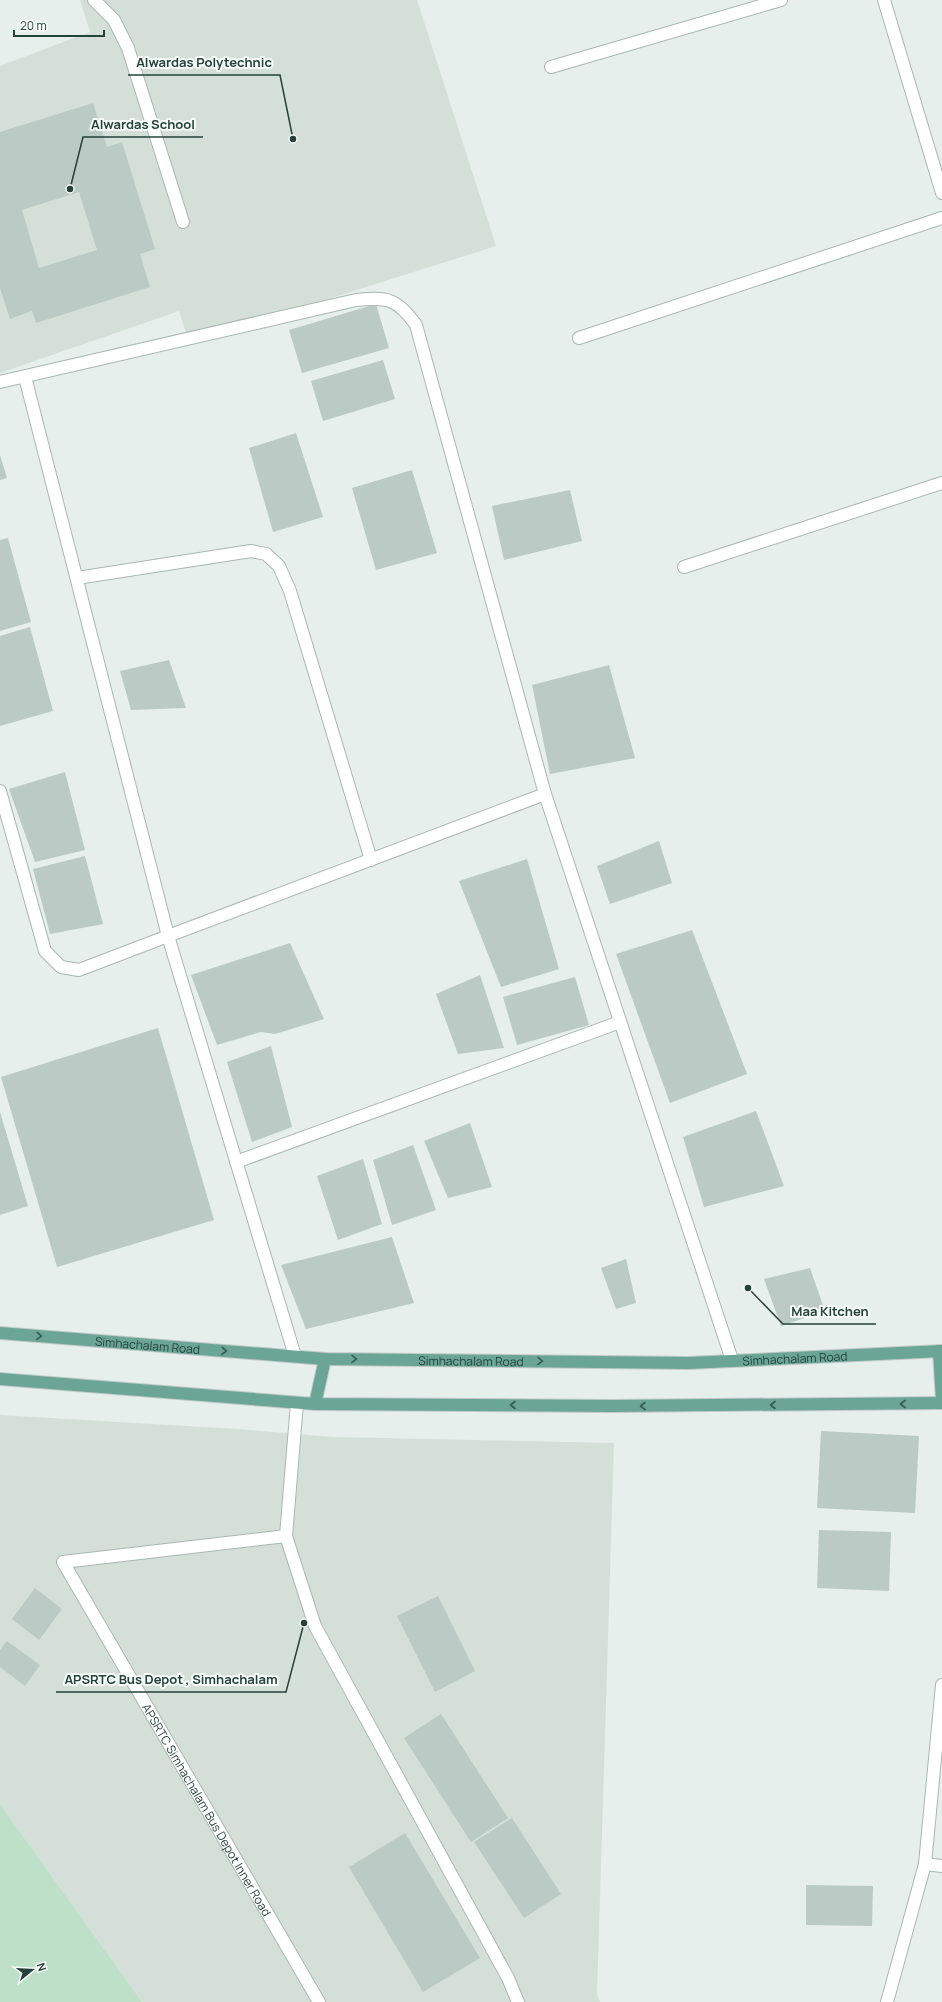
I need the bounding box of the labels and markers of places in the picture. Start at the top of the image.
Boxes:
callout: Alwardas Polytechnic [128,50,280,75]
callout: Alwardas School [83,112,203,137]
callout: Maa Kitchen [783,1299,876,1324]
callout: APSRTC Bus Depot , Simhachalam [56,1667,286,1692]

